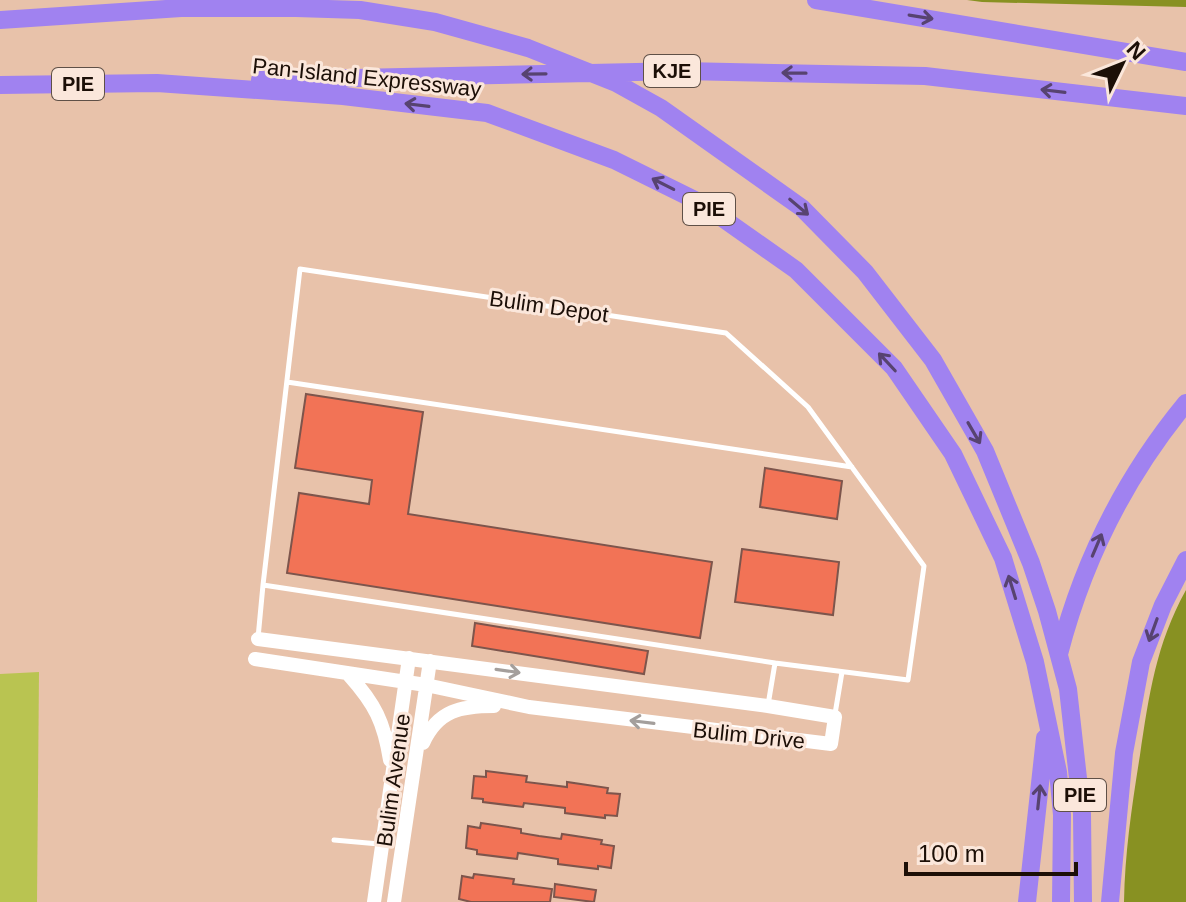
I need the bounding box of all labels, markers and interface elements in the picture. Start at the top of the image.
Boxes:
one-way arrow [908,10,933,25]
north arrow [1082,24,1162,104]
text: N [1122,36,1151,65]
street label: Pan-Island Expressway [251,53,483,102]
road number: KJE [644,55,700,87]
one-way arrow [781,65,808,81]
one-way arrow [521,66,548,82]
road number: PIE [52,68,104,100]
one-way arrow [1040,83,1067,98]
one-way arrow [404,97,431,112]
one-way arrow [651,176,675,191]
road number: PIE [683,193,735,225]
one-way arrow [788,198,808,216]
street label: Bulim Depot [488,286,610,327]
one-way arrow [877,352,896,372]
one-way arrow [967,420,982,444]
one-way arrow [1090,533,1105,558]
one-way arrow [1004,575,1019,601]
one-way arrow [1145,617,1159,642]
one-way arrow [495,664,520,679]
street label: Bulim Avenue [372,712,415,848]
one-way arrow [629,715,656,730]
street label: Bulim Drive [692,717,806,754]
road number: PIE [1054,779,1106,811]
one-way arrow [1031,784,1046,811]
scale bar [906,826,1076,876]
text: 100 m [918,840,985,867]

